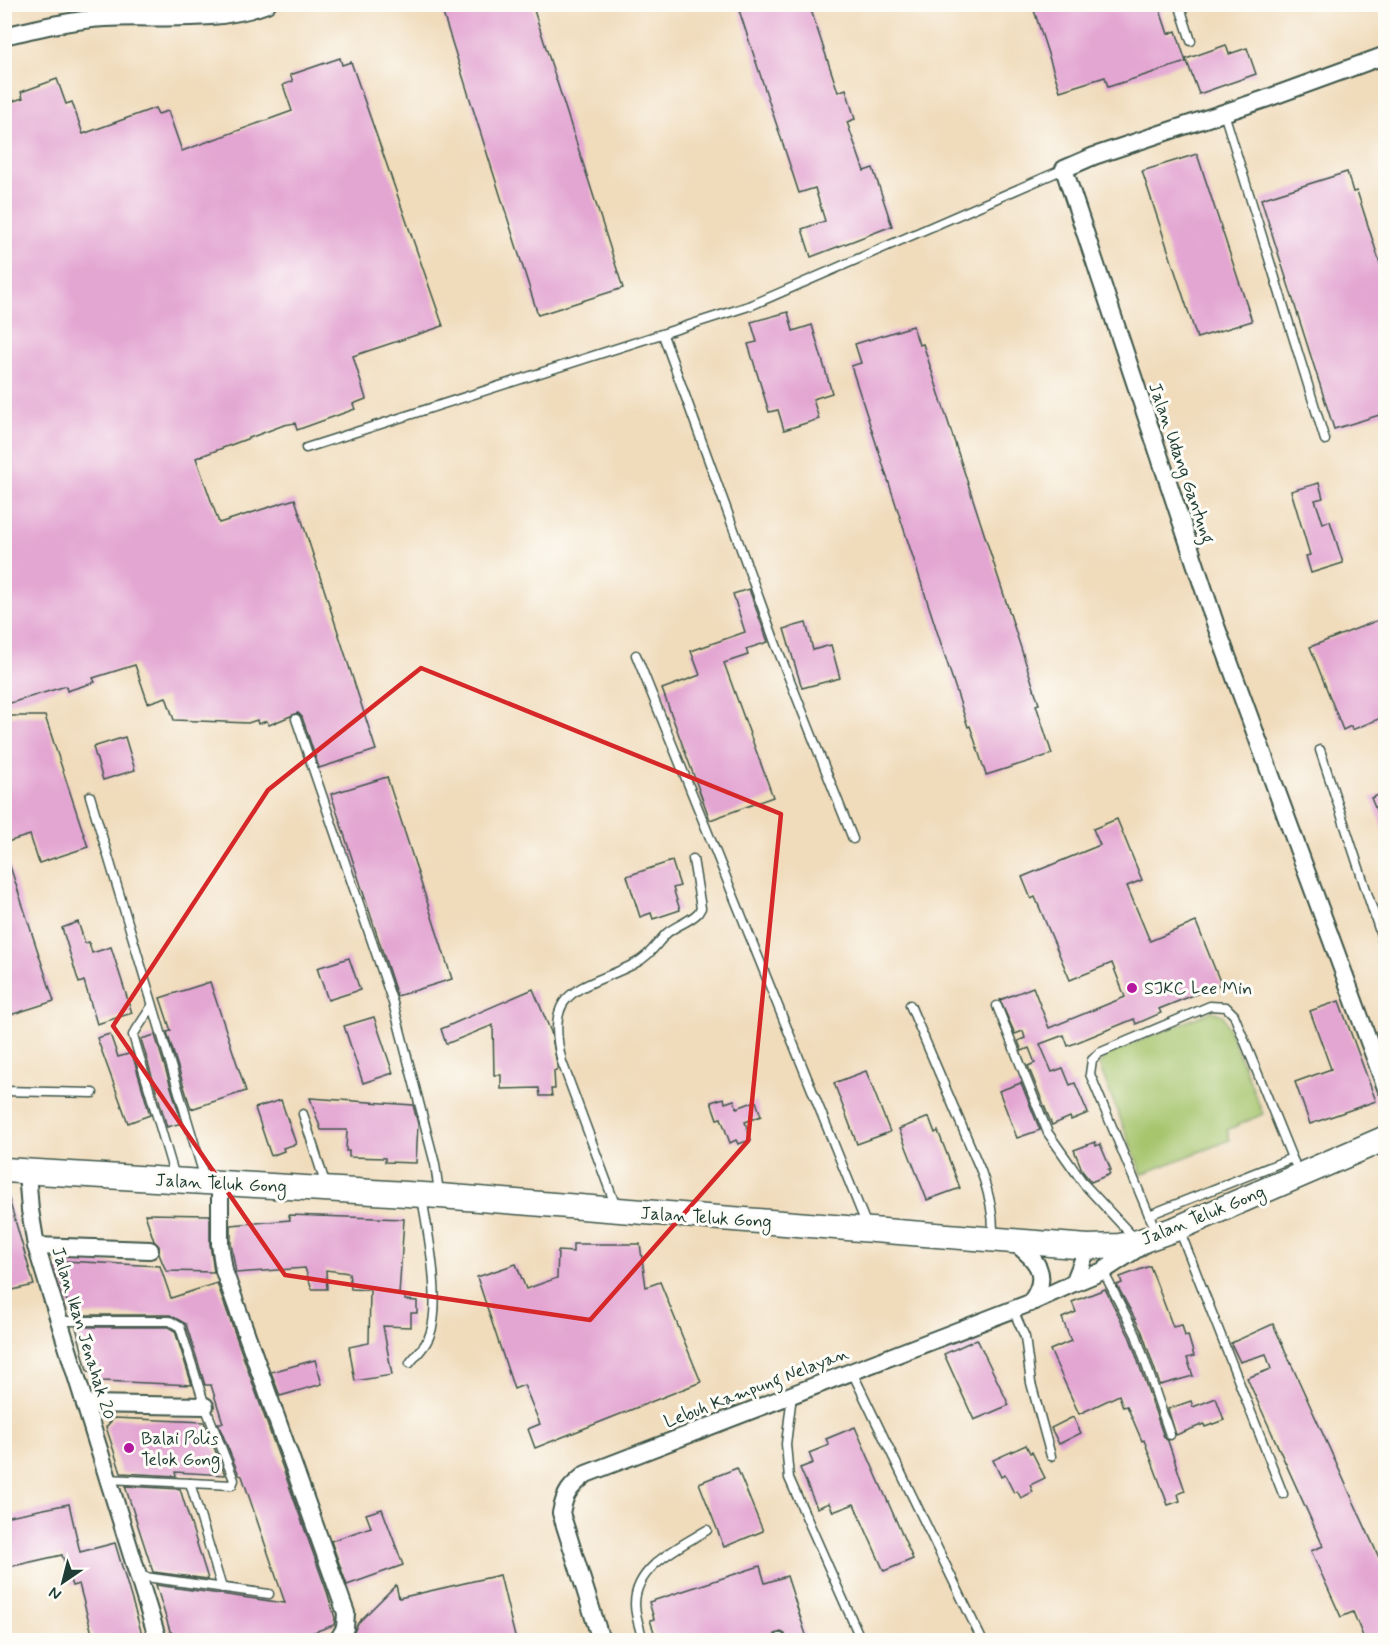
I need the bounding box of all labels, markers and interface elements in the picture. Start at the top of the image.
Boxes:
street label: Jalan Udang Gantung [1140,380,1220,548]
place label: SJKC Lee Min [1144,977,1252,1001]
marker: SJKC Lee Min [1125,981,1139,995]
street label: Jalan Teluk Gong [155,1169,287,1200]
street label: Jalan Teluk Gong [1138,1180,1269,1253]
street label: Jalan Teluk Gong [639,1201,772,1236]
street label: Jalan Ikan Jenahak 20 [45,1244,121,1423]
street label: Lebuh Kampung Nelayan [661,1342,853,1436]
place label: Balai Polis Telok Gong [141,1427,220,1473]
marker: Balai Polis Telok Gong [122,1441,136,1455]
north arrow [33,1552,93,1612]
text: N [45,1581,66,1605]

